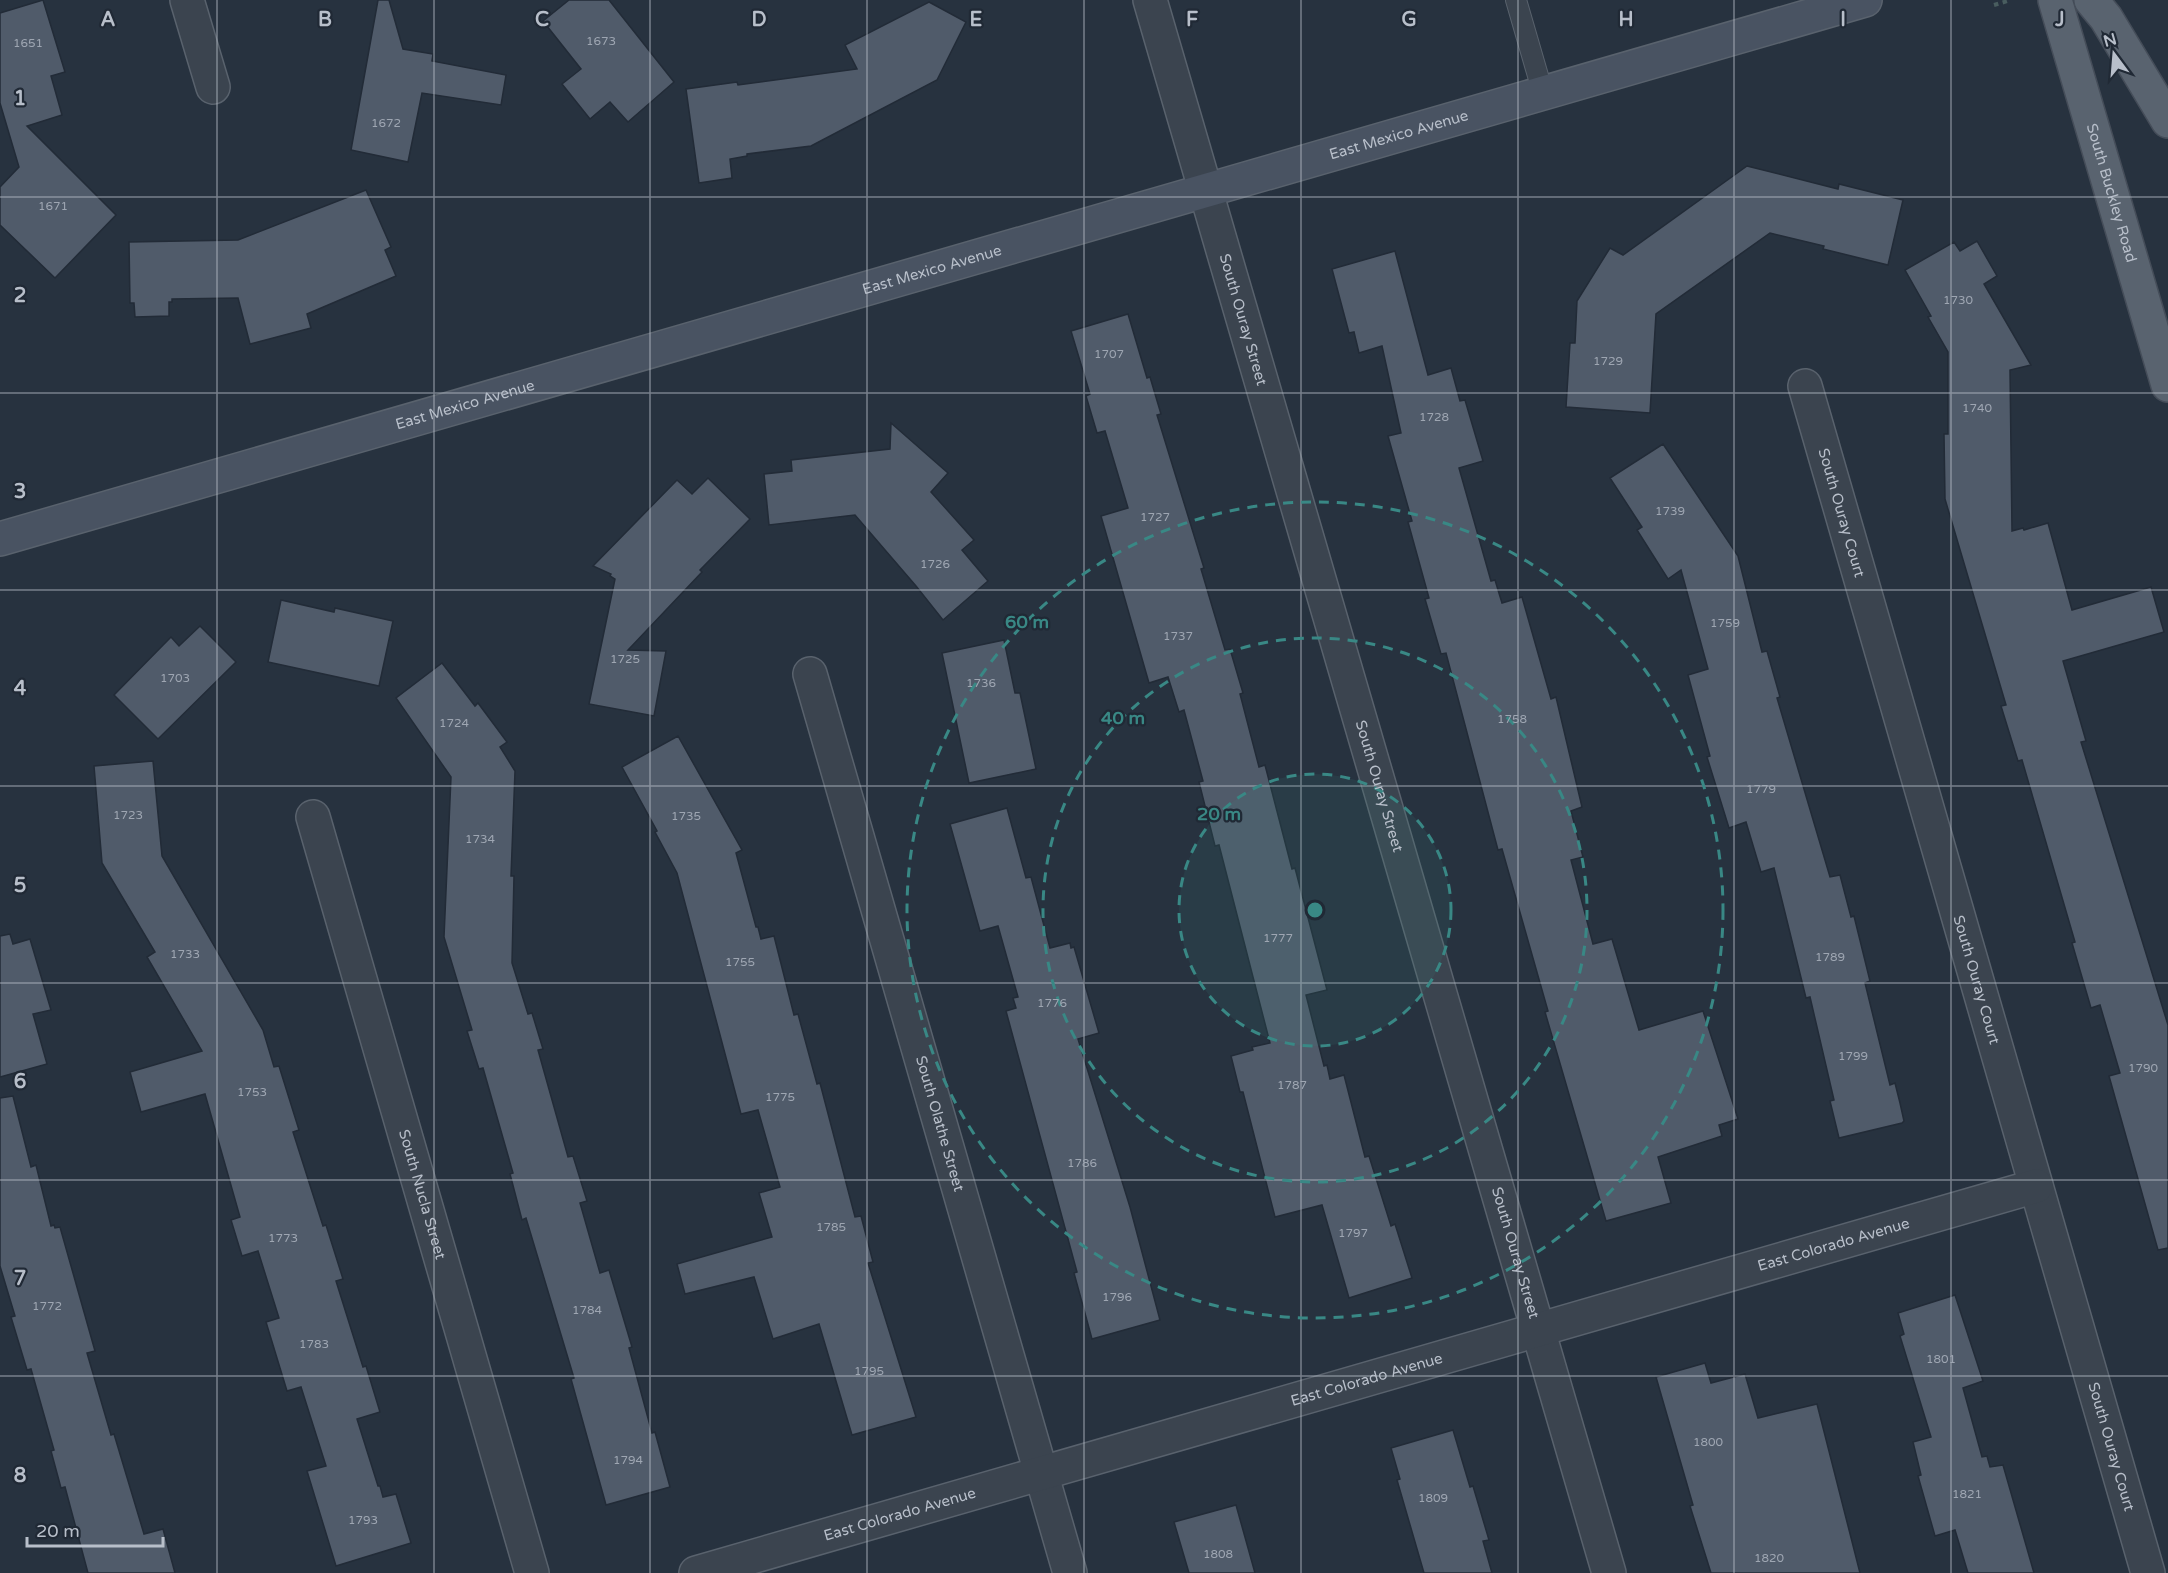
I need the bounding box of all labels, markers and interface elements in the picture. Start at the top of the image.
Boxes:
text: A [101,8,116,32]
text: B [318,8,332,32]
text: C [535,8,549,32]
text: D [751,8,767,32]
text: E [970,8,983,32]
text: F [1186,8,1198,32]
text: G [1401,8,1417,32]
text: H [1618,8,1634,32]
text: I [1840,8,1846,32]
text: J [2054,8,2065,32]
north arrow [2084,24,2144,84]
text: N [2101,29,2119,52]
house number: 1673 [586,34,616,48]
house number: 1651 [13,36,43,50]
text: 1 [14,87,26,111]
street label: East Mexico Avenue [1327,106,1470,163]
house number: 1672 [371,116,401,130]
street label: South Buckley Road [2083,121,2140,264]
house number: 1671 [38,199,68,213]
street label: East Mexico Avenue [860,241,1004,298]
street label: South Ouray Street [1216,252,1271,388]
text: 2 [14,284,26,308]
house number: 1730 [1943,293,1974,307]
house number: 1707 [1094,347,1124,361]
house number: 1729 [1593,354,1623,368]
street label: East Mexico Avenue [393,376,537,433]
house number: 1740 [1962,401,1993,415]
house number: 1728 [1419,410,1449,424]
street label: South Ouray Court [1814,446,1869,580]
text: 3 [14,480,26,504]
house number: 1739 [1655,504,1685,518]
house number: 1727 [1140,510,1170,524]
house number: 1726 [920,557,950,571]
text: 60 m [1005,611,1049,633]
house number: 1759 [1710,616,1740,630]
house number: 1737 [1163,629,1193,643]
house number: 1725 [610,652,640,666]
house number: 1703 [160,671,190,685]
house number: 1736 [966,676,996,690]
text: 4 [14,677,27,701]
text: 40 m [1101,707,1145,729]
house number: 1758 [1497,712,1527,726]
house number: 1724 [439,716,470,730]
street label: South Ouray Street [1352,718,1407,854]
house number: 1779 [1746,782,1776,796]
text: 20 m [1197,803,1241,825]
house number: 1723 [113,808,143,822]
house number: 1735 [671,809,701,823]
house number: 1734 [465,832,496,846]
text: 5 [14,874,26,898]
centre of rings [1305,900,1325,920]
street label: South Ouray Court [1949,913,2004,1047]
house number: 1777 [1263,931,1293,945]
house number: 1733 [170,947,200,961]
house number: 1789 [1815,950,1845,964]
house number: 1755 [725,955,755,969]
house number: 1776 [1037,996,1067,1010]
house number: 1799 [1838,1049,1868,1063]
street label: South Olathe Street [912,1054,968,1194]
house number: 1790 [2128,1061,2159,1075]
text: 6 [14,1070,26,1094]
house number: 1787 [1277,1078,1307,1092]
house number: 1753 [237,1085,267,1099]
house number: 1775 [765,1090,795,1104]
street label: South Nucla Street [395,1127,450,1262]
house number: 1786 [1067,1156,1097,1170]
street label: South Ouray Street [1488,1185,1543,1321]
street label: East Colorado Avenue [1755,1214,1912,1275]
house number: 1785 [816,1220,846,1234]
house number: 1797 [1338,1226,1368,1240]
house number: 1773 [268,1231,298,1245]
text: 7 [14,1267,26,1291]
house number: 1796 [1102,1290,1132,1304]
house number: 1772 [32,1299,62,1313]
house number: 1784 [572,1303,603,1317]
house number: 1783 [299,1337,329,1351]
street label: East Colorado Avenue [1289,1349,1445,1410]
house number: 1801 [1926,1352,1956,1366]
house number: 1795 [854,1364,884,1378]
street label: South Ouray Court [2084,1380,2139,1513]
house number: 1800 [1693,1435,1724,1449]
house number: 1794 [613,1453,644,1467]
text: 8 [14,1464,26,1488]
street label: East Colorado Avenue [822,1484,978,1545]
house number: 1821 [1952,1487,1982,1501]
house number: 1809 [1418,1491,1448,1505]
scale bar [27,1510,164,1548]
house number: 1793 [348,1513,378,1527]
text: 20 m [36,1520,80,1542]
house number: 1808 [1203,1547,1233,1561]
house number: 1820 [1754,1551,1785,1565]

